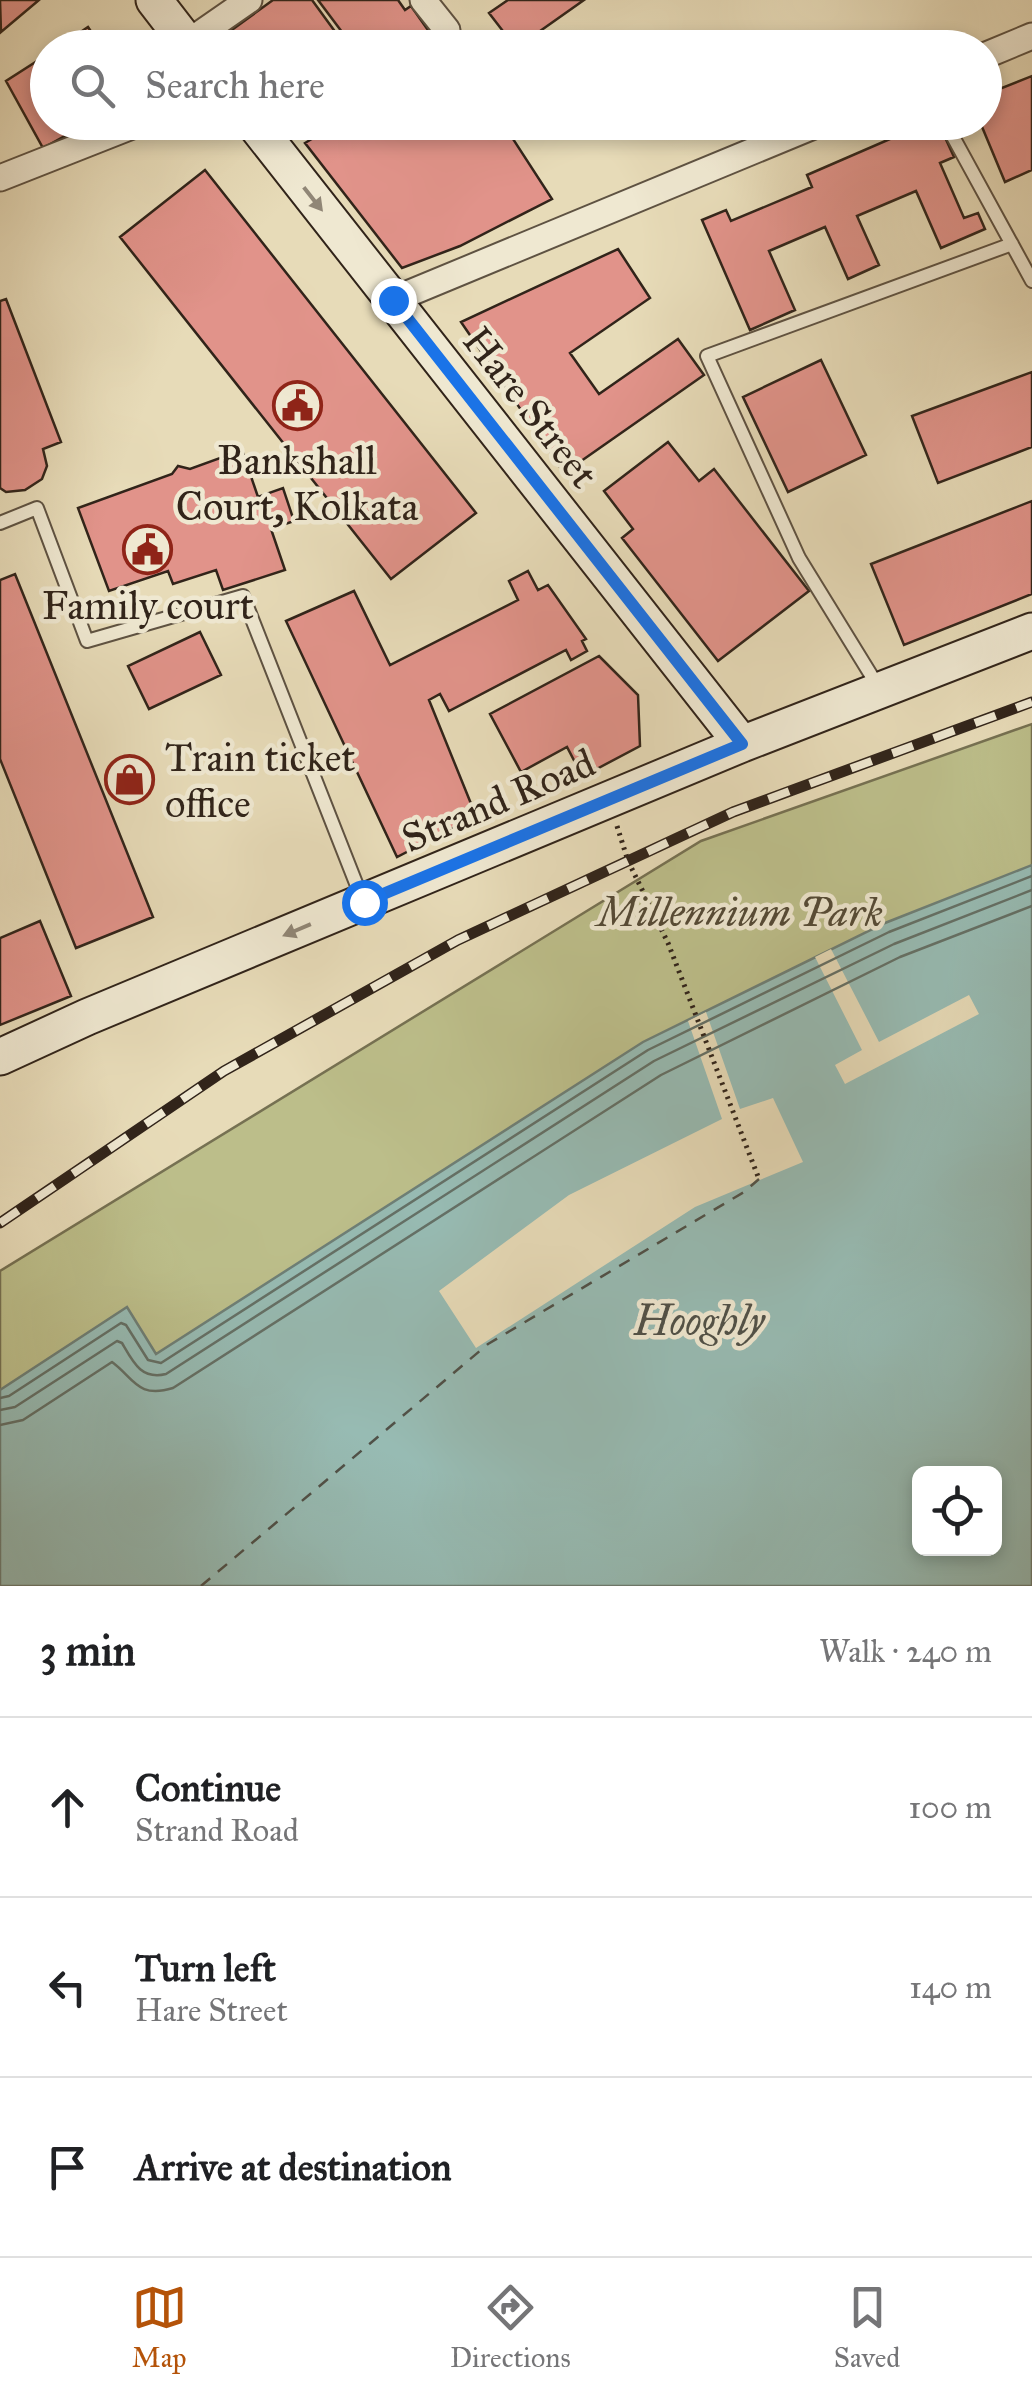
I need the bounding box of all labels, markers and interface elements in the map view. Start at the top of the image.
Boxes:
search box [30,30,1002,140]
icon: search [65,58,120,113]
text: Search here [145,62,325,108]
one-way arrow [302,186,323,212]
route end [371,278,417,324]
street label: Hare Street [453,317,609,498]
public building icon: Bankshall Court, Kolkata [271,379,323,431]
place label: Bankshall Court, Kolkata [176,436,418,531]
public building icon: Family court [122,524,174,576]
place label: Family court [42,581,254,630]
place label: Train ticket office [165,733,356,828]
street label: Strand Road [394,738,602,863]
shop icon: Train ticket office [104,754,156,806]
route start [342,880,388,926]
park label: Millennium Park [593,888,883,937]
one-way arrow [282,922,311,938]
water label: Hooghly [633,1295,766,1347]
map controls [912,1466,1002,1556]
button: locate [912,1466,1002,1556]
text: 3 min [40,1625,135,1677]
text: Walk · 240 m [819,1632,992,1671]
text: Continue [135,1765,281,1811]
icon: ahead [40,1780,95,1835]
text: 100 m [908,1788,992,1827]
text: Strand Road [135,1811,299,1850]
text: Turn left [135,1945,276,1991]
icon: left [40,1960,95,2015]
text: 140 m [909,1968,992,2007]
text: Hare Street [135,1991,288,2030]
icon: arrive [40,2140,95,2195]
text: Arrive at destination [135,2144,452,2190]
tab: Map [132,2280,187,2375]
tab: Directions [450,2280,571,2375]
tab: Saved [834,2280,900,2375]

